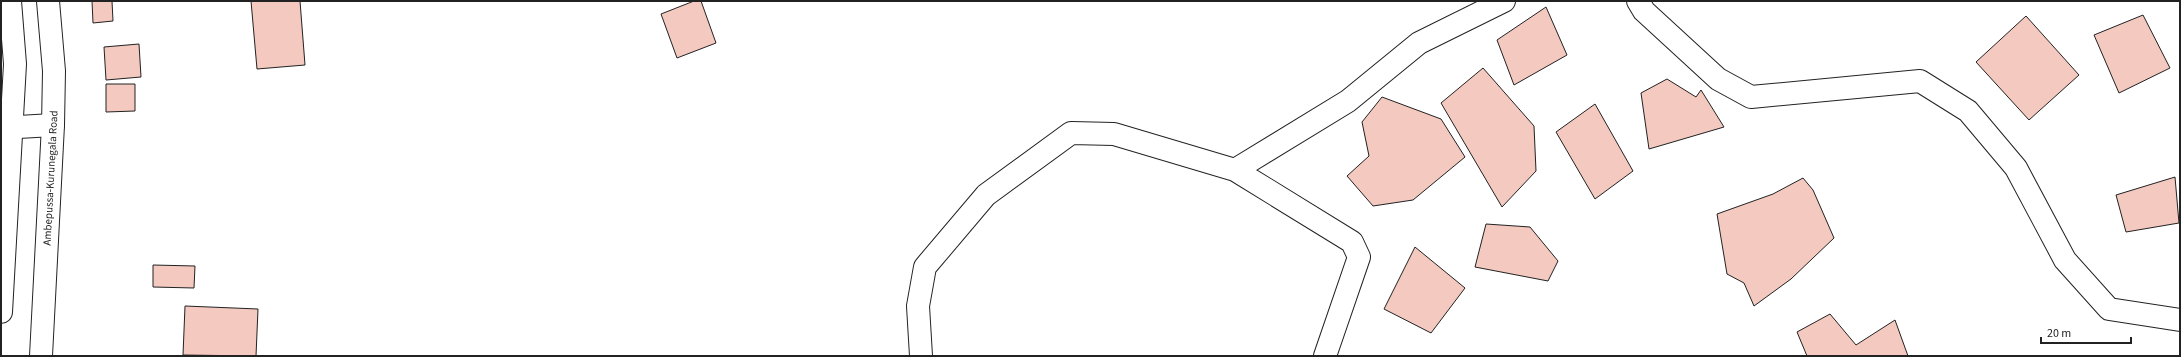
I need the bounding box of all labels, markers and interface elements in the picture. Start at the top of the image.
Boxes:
street label: Ambepussa-Kurunegala Road [39,110,62,246]
scale bar [2041,319,2131,345]
text: 20 m [2047,325,2071,342]

